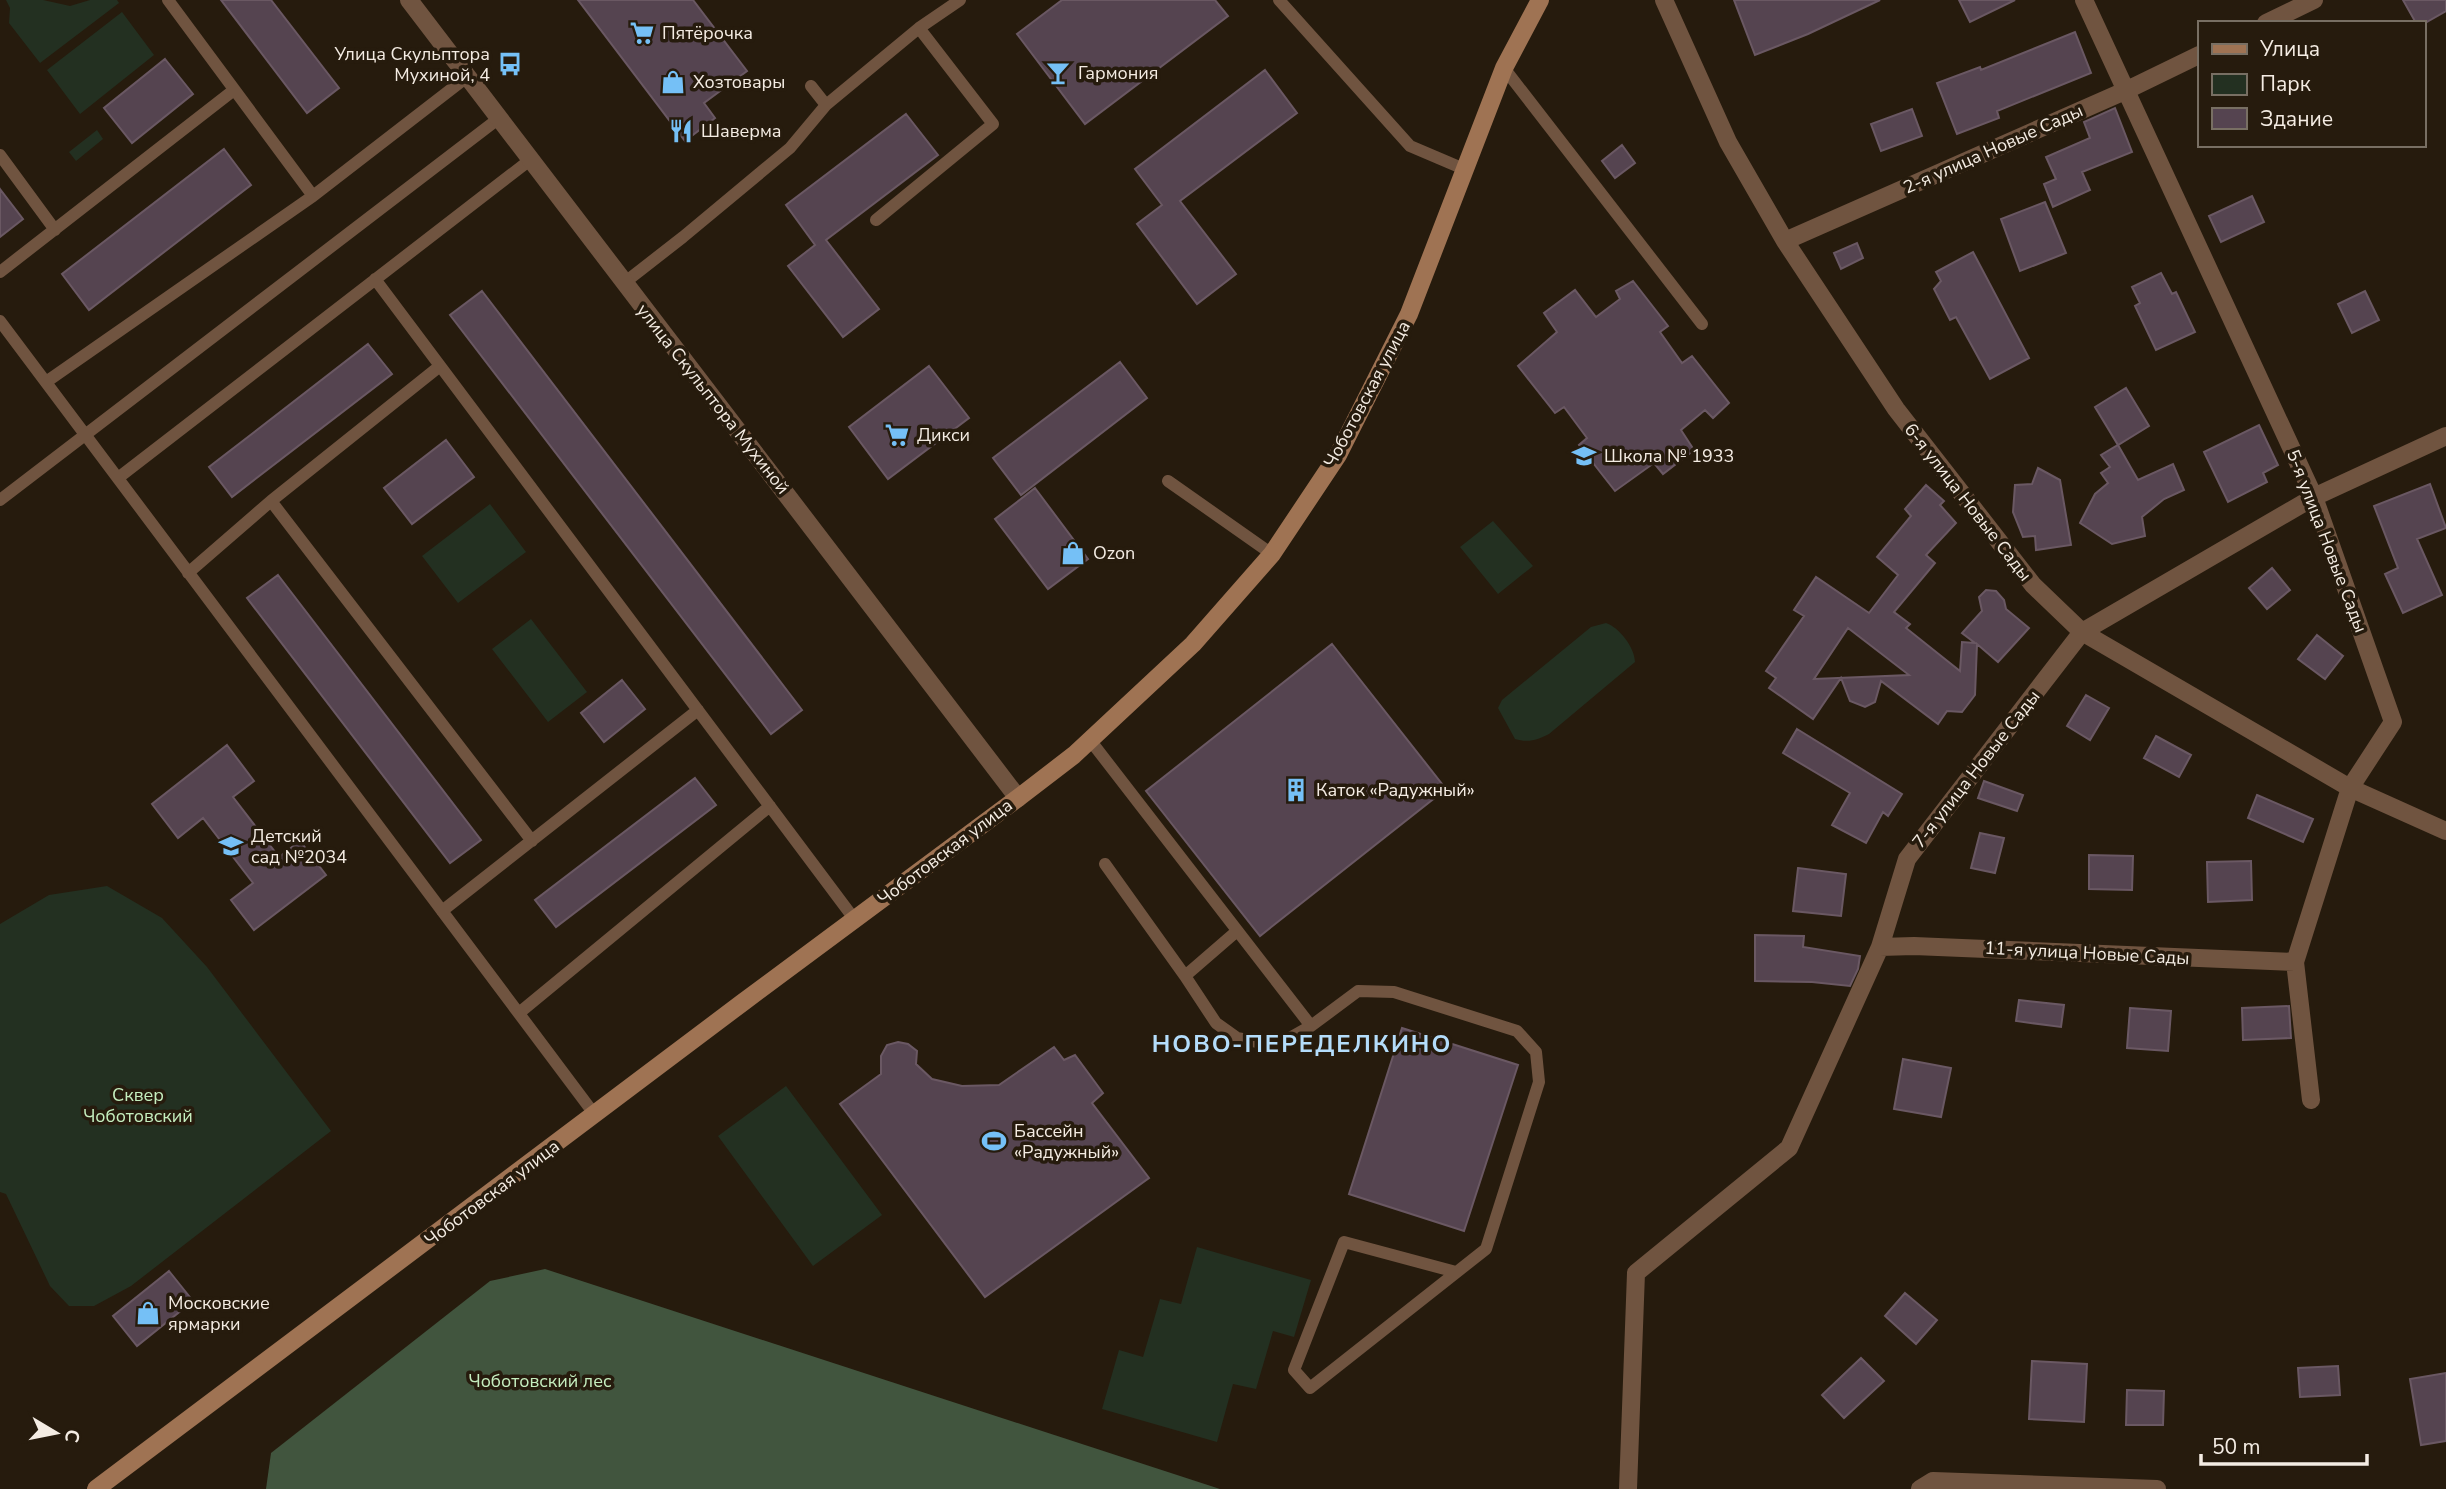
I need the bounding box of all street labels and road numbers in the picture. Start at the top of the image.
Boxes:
street label: 2-я улица Новые Сады [1899,99,2087,199]
street label: улица Скульптора Мухиной [631,299,795,499]
street label: Чоботовская улица [1318,316,1416,472]
street label: 6-я улица Новые Сады [1899,418,2037,586]
street label: 5-я улица Новые Сады [2281,446,2373,636]
street label: 7-я улица Новые Сады [1907,685,2045,853]
street label: Чоботовская улица [873,793,1017,911]
street label: 11-я улица Новые Сады [1984,936,2190,970]
street label: Чоботовская улица [420,1134,564,1252]

